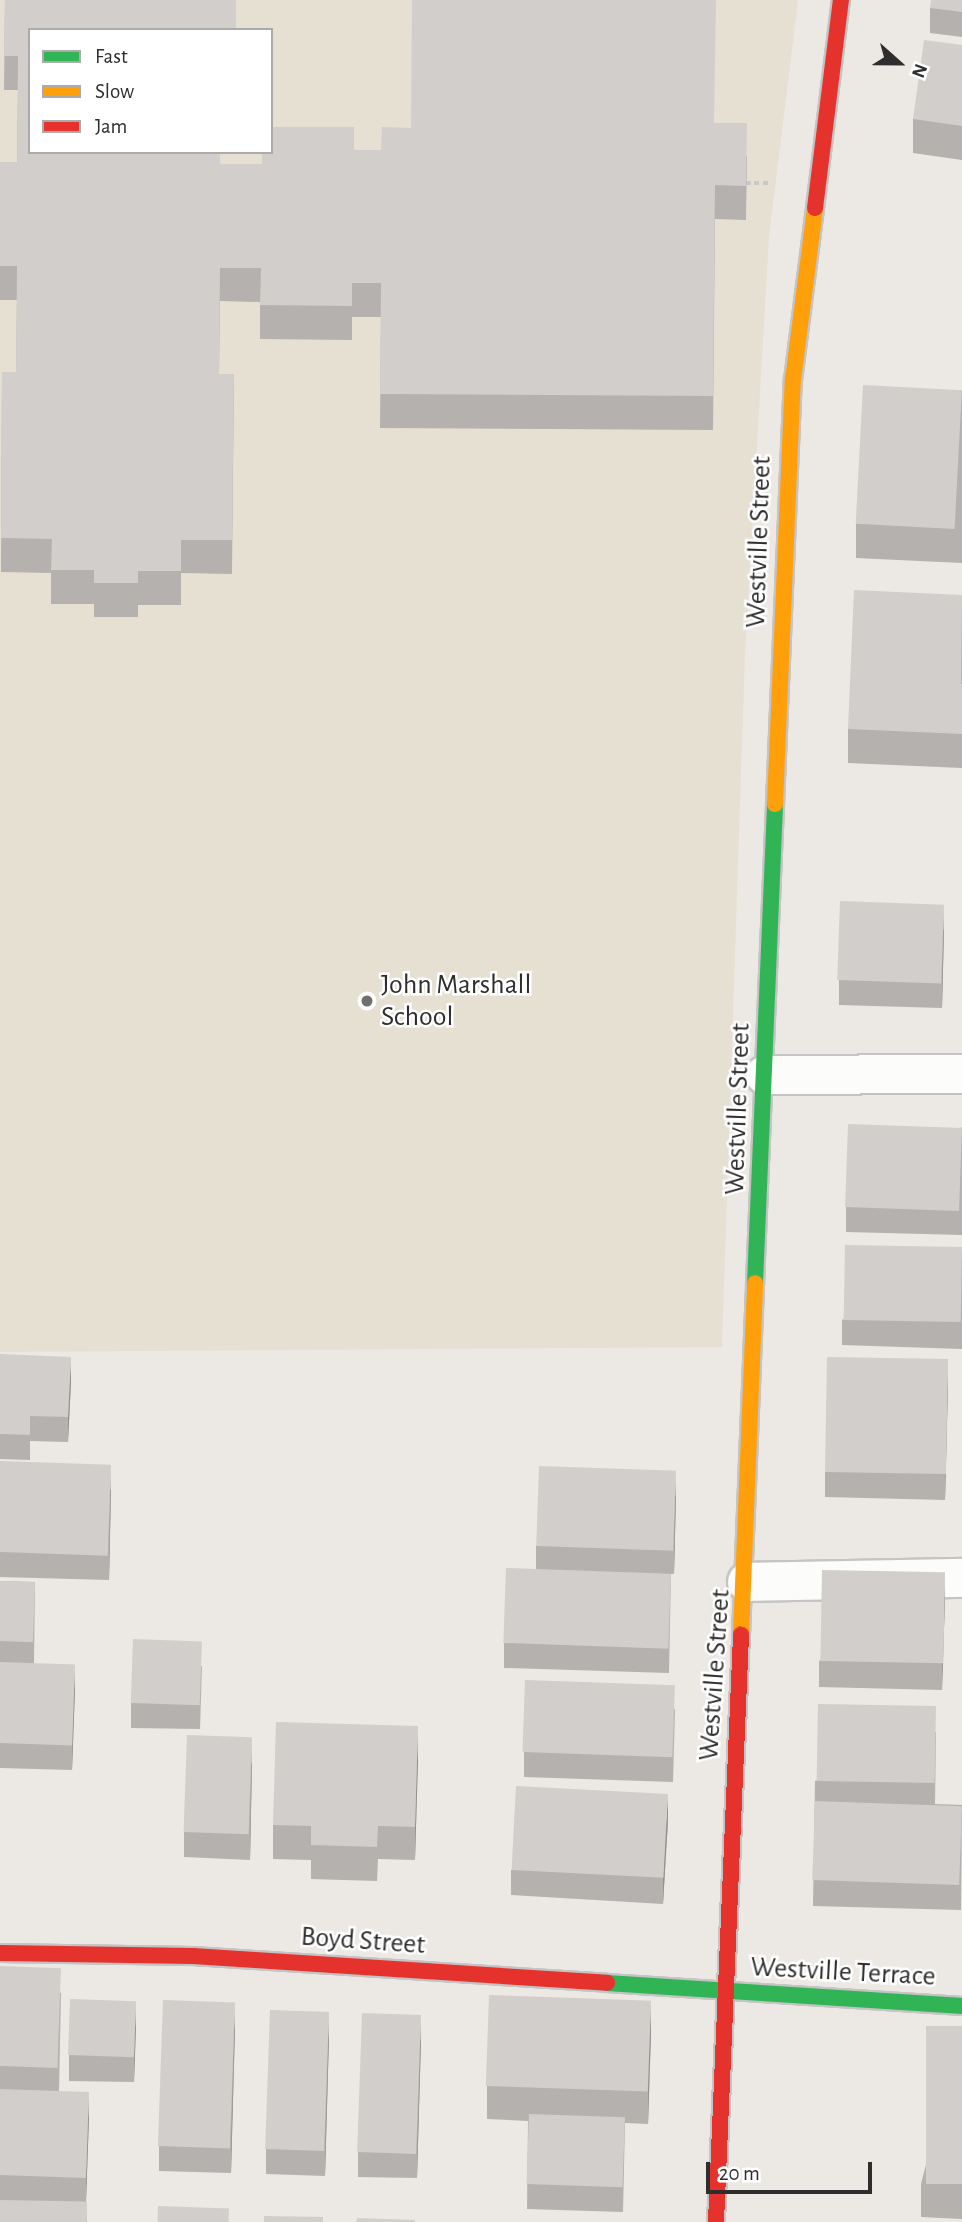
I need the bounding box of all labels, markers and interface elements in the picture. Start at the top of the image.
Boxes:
legend [28,28,273,154]
north arrow [864,28,934,98]
text: Fast [95,46,128,67]
text: N [908,61,930,80]
text: Slow [95,81,134,102]
text: Jam [95,116,127,137]
street label: Westville Street [739,456,779,628]
place label: John Marshall School [381,968,531,1034]
marker: John Marshall School [359,993,375,1009]
street label: Westville Street [718,1023,758,1195]
street label: Westville Street [692,1588,738,1762]
street label: Boyd Street [300,1920,426,1962]
street label: Westville Terrace [750,1950,936,1994]
scale bar [710,2148,876,2192]
text: 20 m [719,2163,760,2184]

